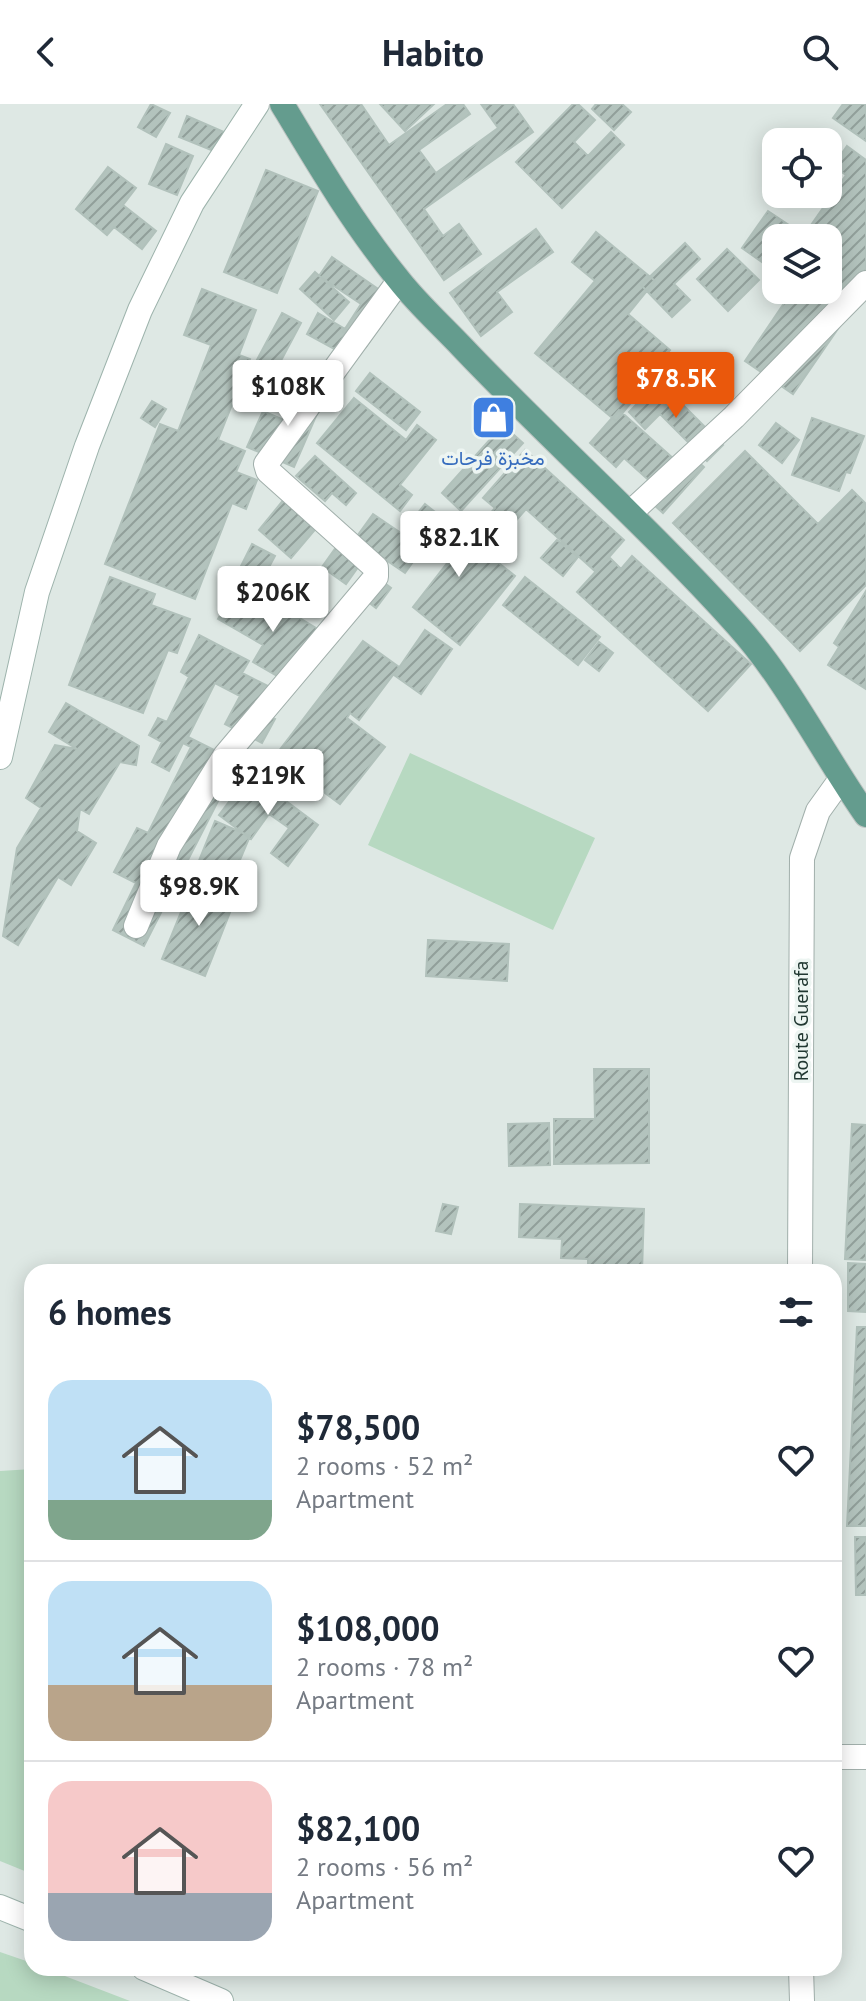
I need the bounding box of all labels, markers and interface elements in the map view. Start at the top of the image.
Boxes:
text: Habito [382,29,484,76]
icon: back [24,30,68,74]
icon: search [798,30,842,74]
map controls [762,128,842,304]
button: locate [762,128,842,208]
button: layers [762,224,842,304]
pin: $78.5K [611,352,741,420]
pin: $108K [232,360,344,428]
text: $78.5K [635,361,717,394]
text: $108K [250,369,326,402]
shop icon: مخبزة فرحات [469,394,517,442]
place label: مخبزة فرحات [441,445,545,471]
pin: $82.1K [394,511,524,579]
text: $82.1K [418,520,500,553]
pin: $206K [217,566,329,634]
text: $206K [235,575,311,608]
pin: $219K [212,749,324,817]
text: $219K [230,758,306,791]
pin: $98.9K [134,860,264,928]
text: $98.9K [158,869,240,902]
street label: Route Guerafa [788,961,814,1081]
text: 6 homes [48,1290,172,1334]
icon: filters [774,1290,818,1334]
text: $78,500 [296,1405,420,1449]
icon: home [112,1412,208,1508]
icon: heart [774,1438,818,1482]
text: 2 rooms · 52 m² [296,1449,473,1482]
text: Apartment [296,1482,414,1515]
text: $108,000 [296,1606,440,1650]
icon: home [112,1613,208,1709]
icon: heart [774,1639,818,1683]
text: 2 rooms · 78 m² [296,1650,473,1683]
text: Apartment [296,1683,414,1716]
text: $82,100 [296,1806,420,1850]
icon: home [112,1813,208,1909]
icon: heart [774,1839,818,1883]
text: 2 rooms · 56 m² [296,1850,473,1883]
text: Apartment [296,1883,414,1916]

